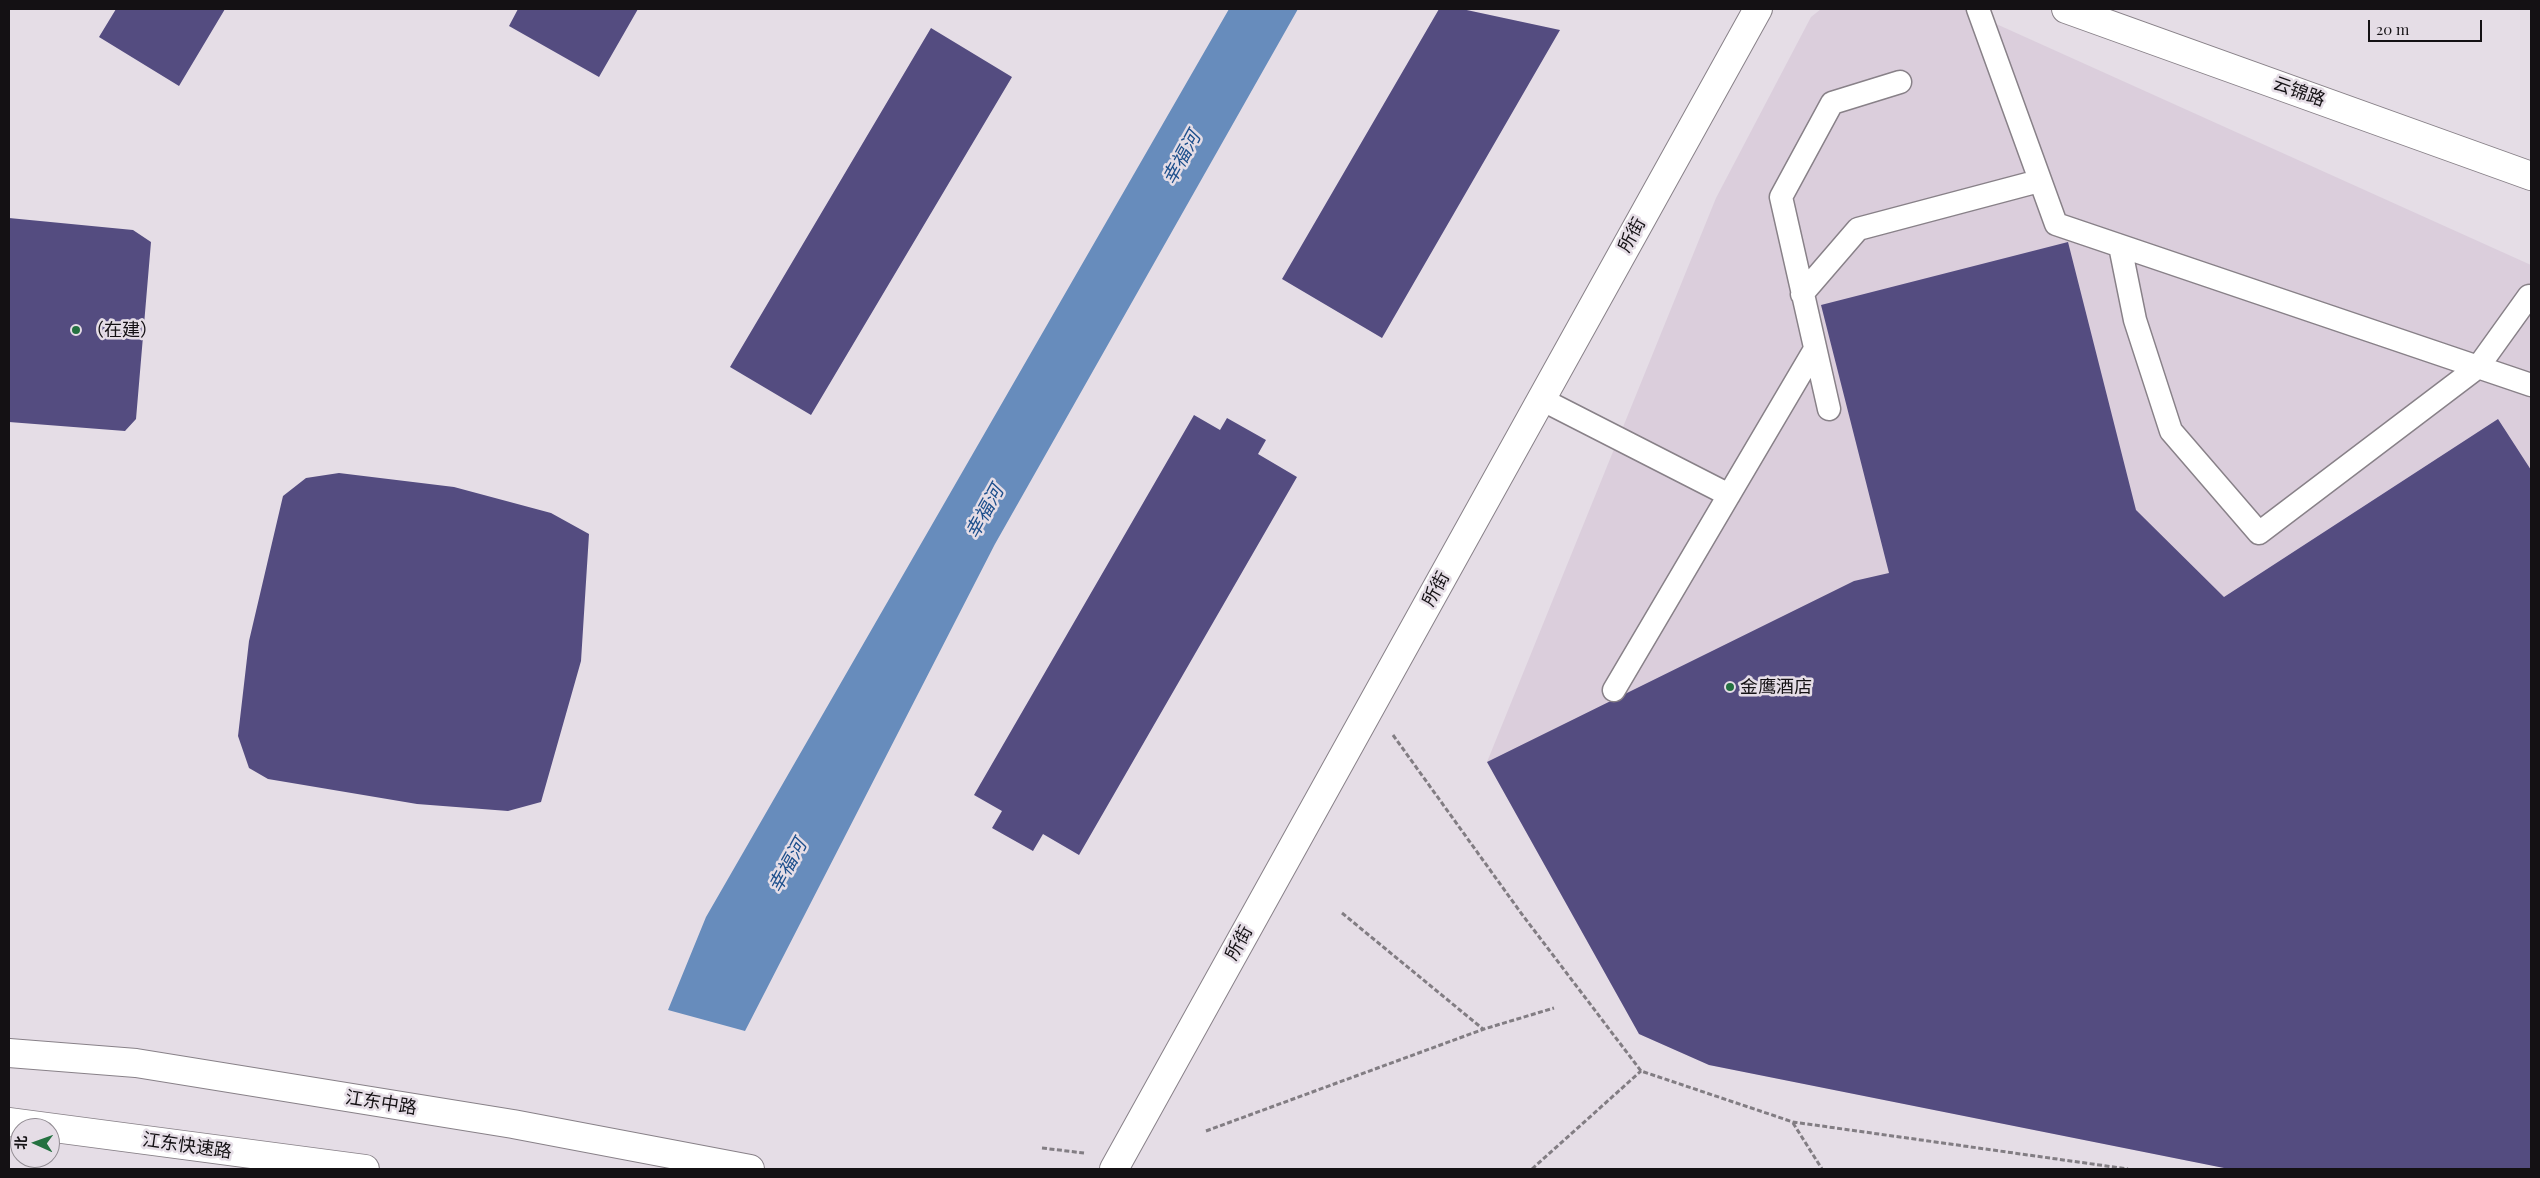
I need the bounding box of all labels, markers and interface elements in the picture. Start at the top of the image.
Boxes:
scale bar [2370,10,2484,42]
text: 20 m [2376,19,2409,39]
street label: 云锦路 [2270,73,2328,111]
water label: 幸福河 [1158,128,1206,188]
street label: 所街 [1614,214,1650,256]
place label: （在建） [86,319,158,341]
marker: （在建） [70,324,82,336]
water label: 幸福河 [961,482,1009,542]
street label: 所街 [1418,568,1454,610]
place label: 金鹰酒店 [1740,676,1812,698]
marker: 金鹰酒店 [1724,681,1736,693]
water label: 幸福河 [764,836,812,896]
street label: 所街 [1221,922,1257,964]
street label: 江东中路 [344,1087,418,1119]
north arrow [10,1118,60,1168]
street label: 江东快速路 [141,1129,233,1163]
text: 北 [11,1135,30,1150]

